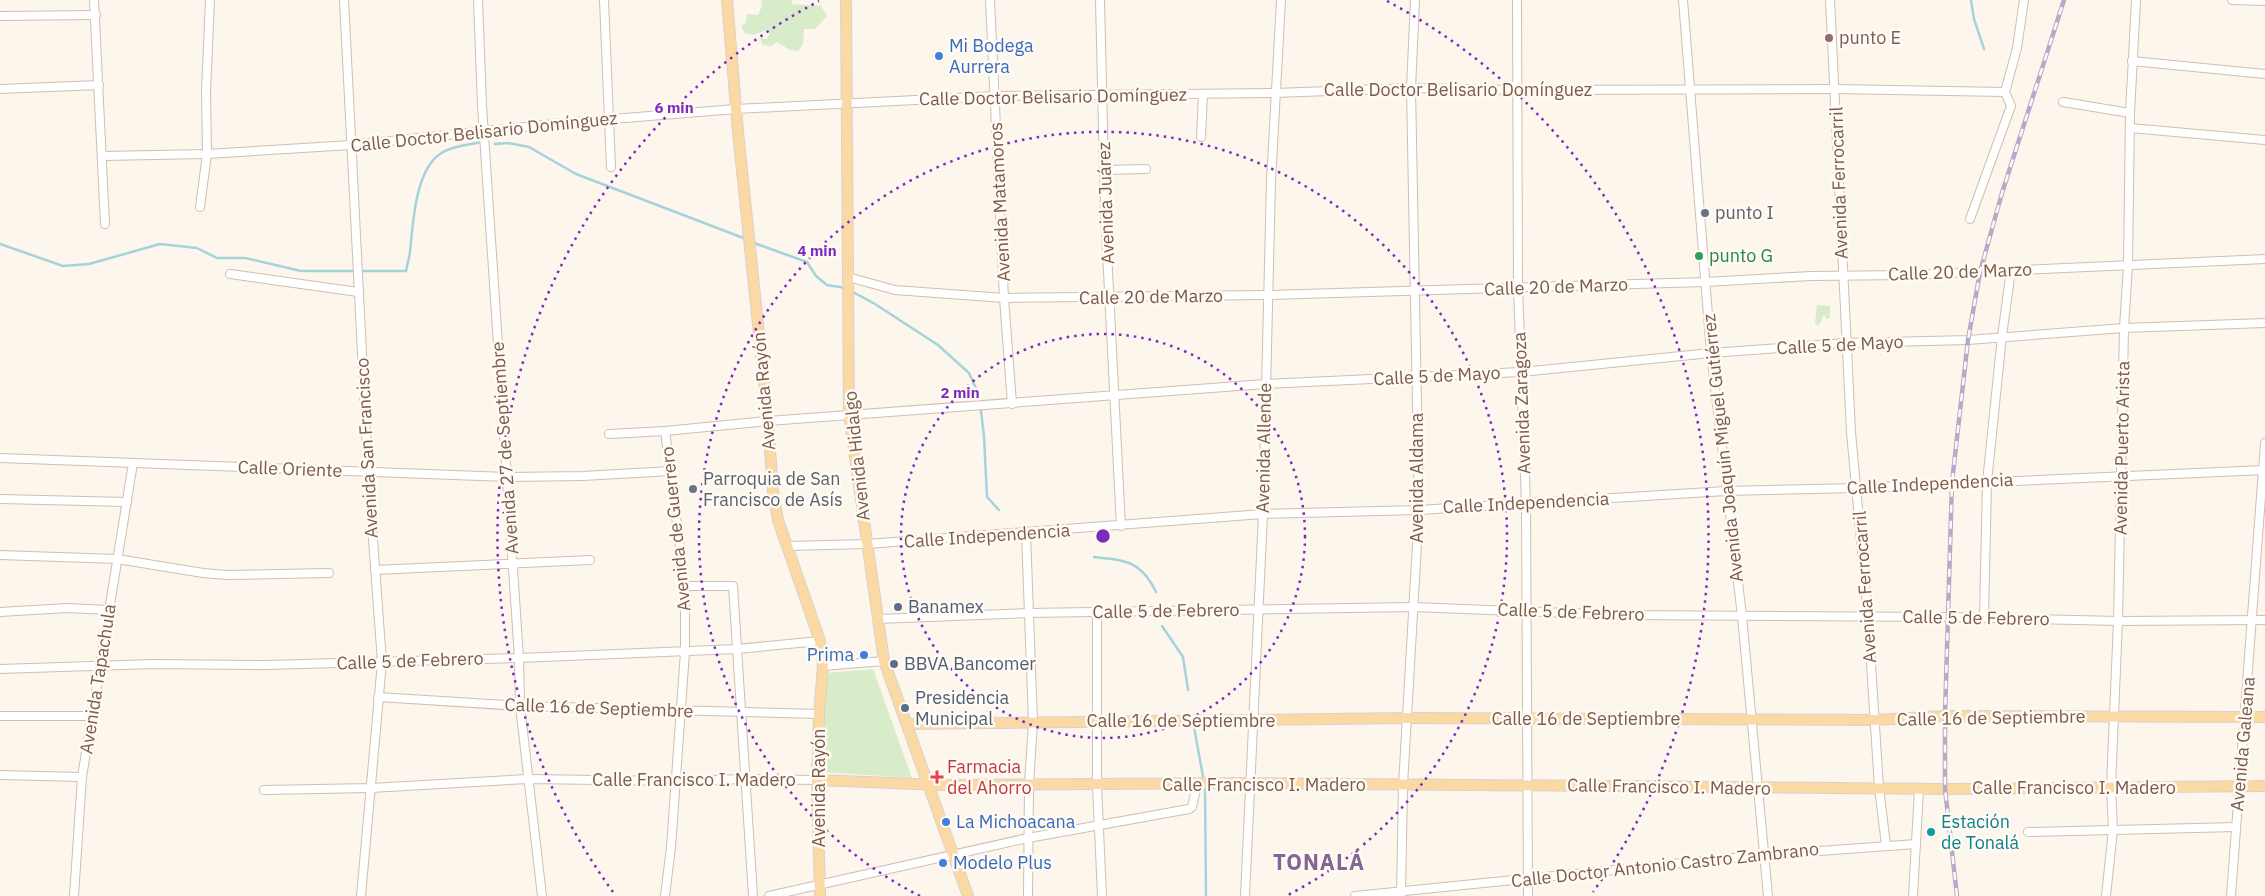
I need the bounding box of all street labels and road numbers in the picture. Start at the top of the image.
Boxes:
street label: Calle Doctor Belisario Domínguez [1324,78,1592,101]
street label: Calle Doctor Belisario Domínguez [919,83,1187,110]
street label: Calle Doctor Belisario Domínguez [349,106,619,157]
street label: Avenida Ferrocarril [1824,106,1853,260]
street label: Avenida Matamoros [984,121,1015,283]
street label: Avenida Juárez [1092,141,1119,265]
street label: Calle 20 de Marzo [1888,257,2032,286]
street label: Calle 20 de Marzo [1484,272,1628,301]
street label: Calle 20 de Marzo [1079,284,1223,309]
street label: Avenida Joaquín Miguel Gutiérrez [1697,313,1748,583]
street label: Calle 5 de Mayo [1776,330,1904,359]
street label: Avenida Rayón [747,331,780,451]
street label: Avenida Zaragoza [1508,331,1535,475]
street label: Avenida 27 de Septiembre [486,341,523,555]
street label: Avenida San Francisco [350,357,383,539]
street label: Avenida Puerto Arista [2108,360,2135,535]
street label: Calle 5 de Mayo [1373,361,1501,390]
street label: Avenida Allende [1251,382,1276,513]
street label: Avenida Hidalgo [838,390,875,522]
street label: Avenida Aldama [1405,412,1428,543]
street label: Avenida de Guerrero [655,446,696,613]
street label: Calle Oriente [237,455,343,482]
street label: Calle Independencia [1846,468,2014,499]
street label: Calle Independencia [1442,487,1610,518]
street label: Avenida Ferrocarril [1848,510,1881,664]
street label: Calle Independencia [903,518,1071,553]
street label: Calle 5 de Febrero [1497,597,1645,626]
street label: Calle 5 de Febrero [1092,598,1240,623]
street label: Avenida Tapachula [74,602,121,756]
street label: Calle 5 de Febrero [1902,605,2050,630]
street label: Calle 5 de Febrero [336,646,484,675]
street label: Avenida Galeana [2225,675,2260,812]
street label: Calle 16 de Septiembre [504,693,694,722]
street label: Calle 16 de Septiembre [1896,704,2086,731]
street label: Calle 16 de Septiembre [1492,707,1681,730]
street label: Calle 16 de Septiembre [1087,709,1276,732]
street label: Avenida Rayón [807,729,830,847]
street label: Calle Francisco I. Madero [592,768,796,791]
street label: Calle Francisco I. Madero [1162,773,1366,796]
street label: Calle Francisco I. Madero [1567,773,1771,800]
street label: Calle Francisco I. Madero [1972,776,2176,799]
street label: Calle Doctor Antonio Castro Zambrano [1510,837,1820,892]

